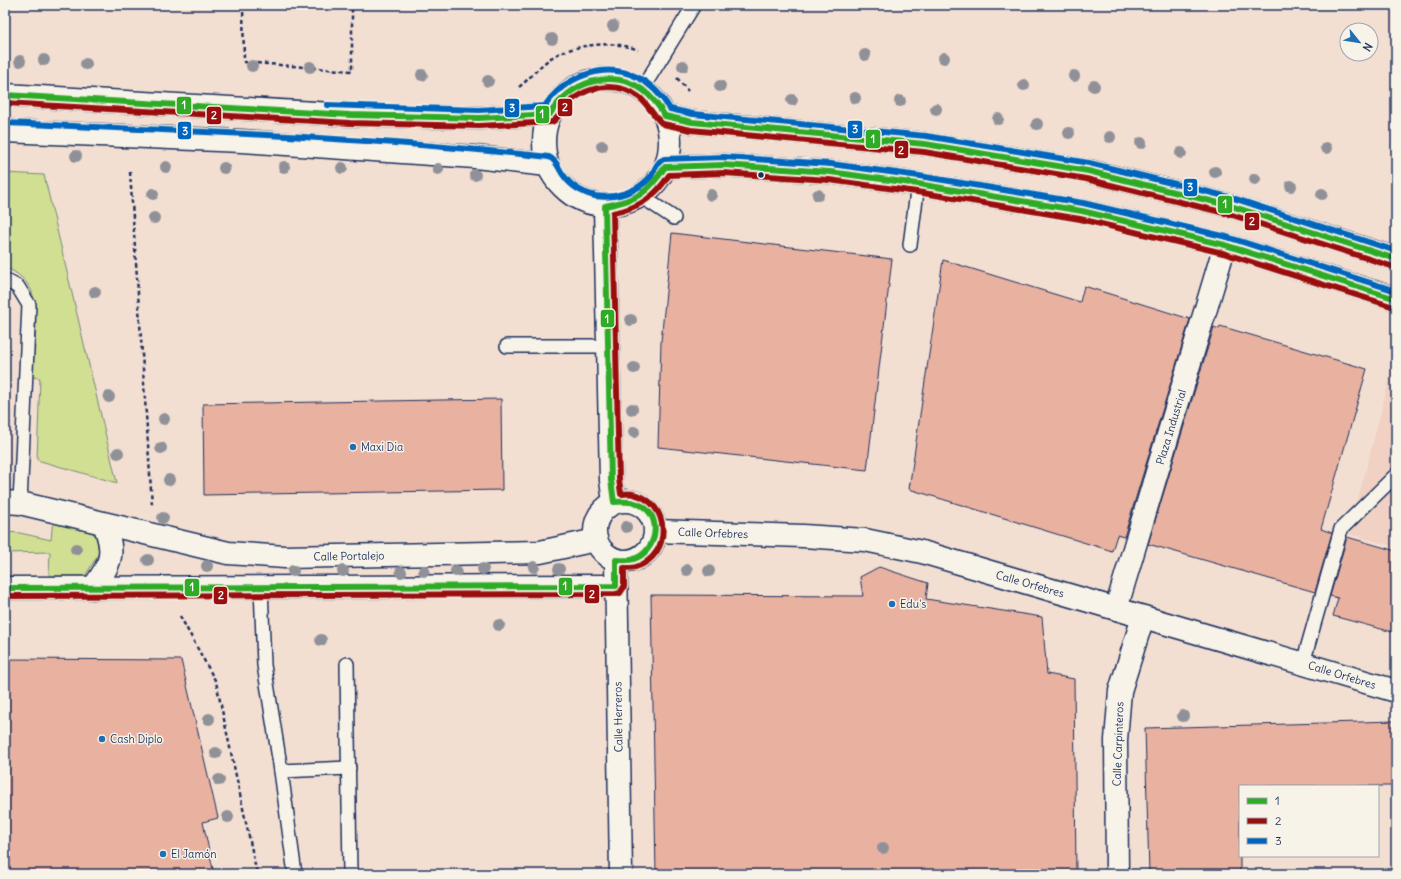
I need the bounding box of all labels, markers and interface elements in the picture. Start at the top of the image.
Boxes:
north arrow [1339,22,1379,62]
text: N [1360,40,1376,54]
line badge: 1 [176,96,192,115]
text: 1 [182,98,186,112]
line badge: 3 [504,98,520,118]
line badge: 2 [557,98,573,117]
text: 2 [562,100,568,114]
text: 3 [509,101,515,115]
line badge: 1 [535,105,550,124]
line badge: 2 [206,106,222,125]
text: 1 [540,107,544,121]
text: 2 [211,108,217,122]
line badge: 3 [847,120,863,139]
line badge: 3 [177,121,192,140]
text: 3 [852,122,858,136]
text: 3 [182,124,188,138]
line badge: 1 [865,129,881,149]
text: 1 [871,132,875,146]
line badge: 2 [894,140,909,159]
text: 2 [898,143,904,157]
unlabelled marker [756,170,766,180]
line badge: 3 [1183,178,1198,197]
text: 3 [1187,180,1193,194]
line badge: 1 [1217,195,1233,214]
text: 1 [1223,197,1227,211]
line badge: 2 [1244,212,1260,231]
text: 2 [1249,214,1255,228]
line badge: 1 [600,309,615,328]
text: 1 [605,312,609,326]
street label: Plaza Industrial [1153,388,1189,466]
place label: Maxi Dia [361,440,403,454]
marker: Maxi Dia [348,442,358,452]
street label: Calle Orfebres [678,525,748,541]
street label: Calle Portalejo [313,548,385,564]
street label: Calle Orfebres [994,568,1066,600]
line badge: 1 [558,577,573,596]
line badge: 1 [184,578,200,597]
text: 1 [563,579,567,593]
text: 1 [190,580,194,594]
line badge: 2 [584,584,600,604]
line badge: 2 [213,586,228,605]
text: 2 [589,587,595,601]
text: 2 [218,588,224,602]
place label: Edu's [900,597,926,611]
marker: Edu's [887,599,897,609]
street label: Calle Orfebres [1306,658,1378,692]
street label: Calle Herreros [610,681,626,753]
street label: Calle Carpinteros [1110,701,1126,787]
place label: Cash Diplo [110,732,163,746]
marker: Cash Diplo [97,734,107,744]
legend [1239,785,1379,857]
text: 1 [1275,793,1280,808]
text: 2 [1275,813,1282,828]
text: 3 [1275,833,1282,848]
place label: El Jamón [171,847,217,861]
marker: El Jamón [158,849,168,859]

